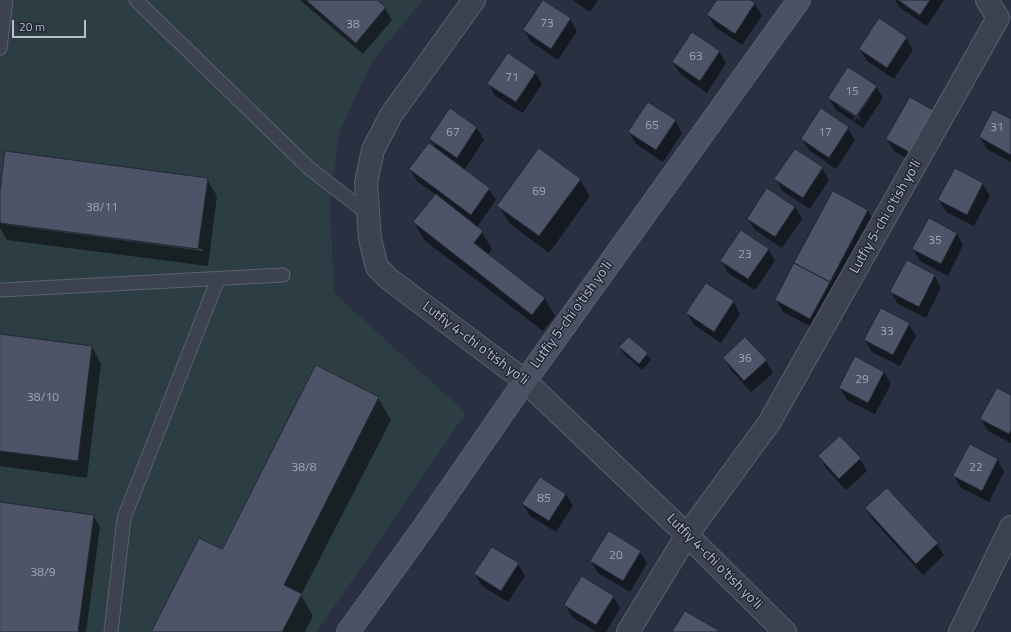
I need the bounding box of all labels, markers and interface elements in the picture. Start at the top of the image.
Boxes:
scale bar [14,12,88,38]
text: 20 m [19,17,45,36]
house number: 73 [540,17,554,31]
house number: 38 [346,18,360,32]
house number: 63 [689,50,703,64]
house number: 71 [505,71,519,85]
house number: 15 [845,85,859,99]
house number: 65 [645,119,659,133]
house number: 31 [990,121,1004,135]
house number: 67 [446,126,460,140]
house number: 17 [818,126,832,140]
street label: Lutfiy 5-chi o'tish yo'li [847,157,925,277]
house number: 69 [532,185,546,199]
house number: 38/11 [86,201,118,215]
house number: 35 [928,234,942,248]
house number: 23 [738,248,752,262]
street label: Lutfiy 5-chi o'tish yo'li [527,258,617,372]
street label: Lutfiy 4-chi o'tish yo'li [419,299,531,389]
house number: 33 [880,325,894,339]
house number: 36 [738,352,752,366]
house number: 29 [855,373,869,387]
house number: 38/10 [27,391,59,405]
house number: 38/8 [291,461,317,475]
house number: 22 [969,461,983,475]
house number: 85 [537,492,551,506]
street label: Lutfiy 4-chi o'tish yo'li [663,511,765,613]
house number: 20 [609,549,623,563]
house number: 38/9 [30,566,56,580]

